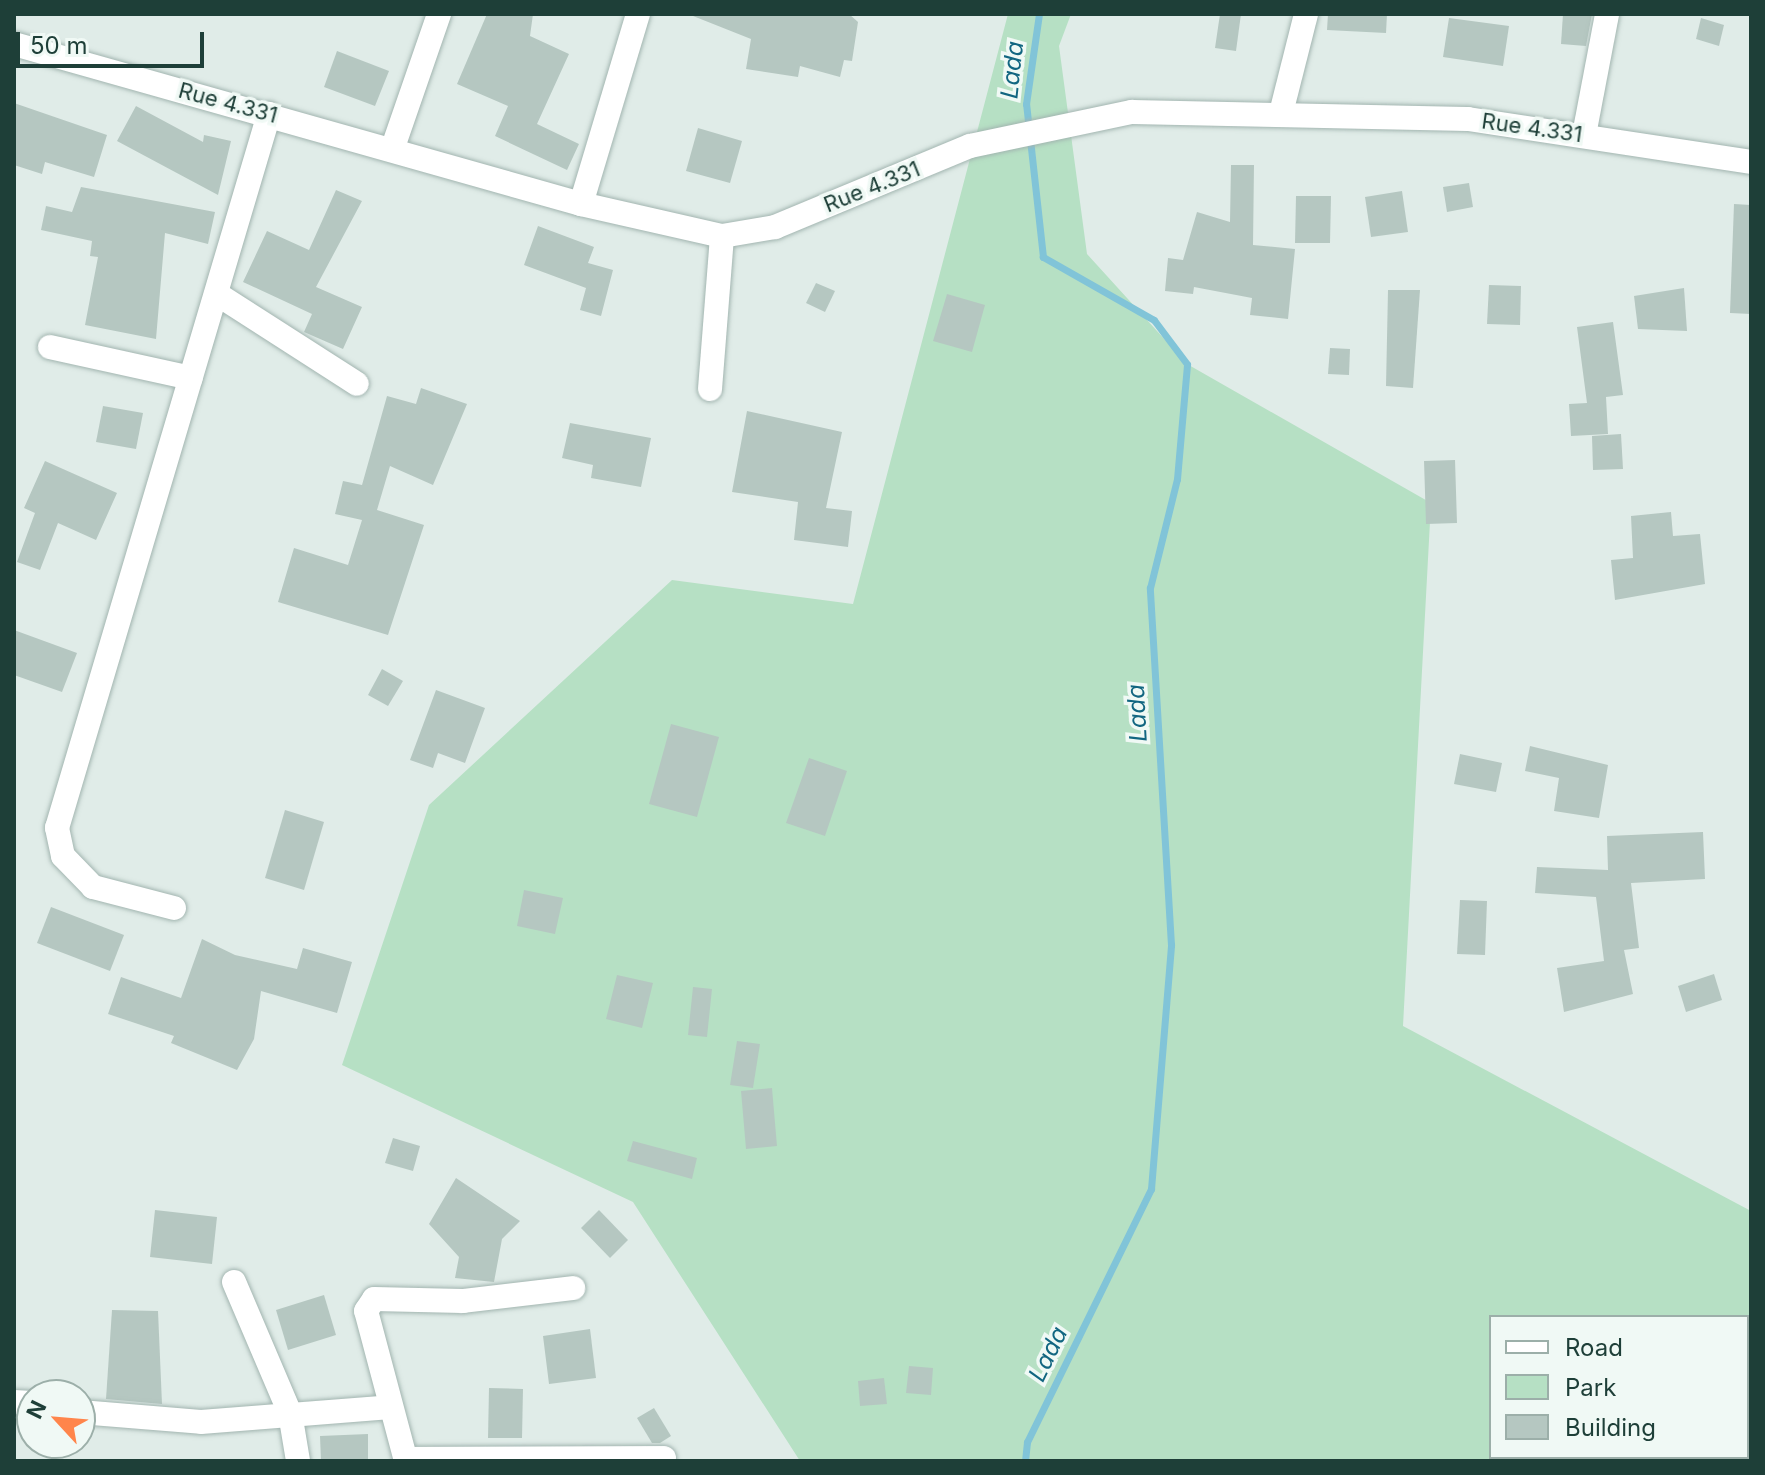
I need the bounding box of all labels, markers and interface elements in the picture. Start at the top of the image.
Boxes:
scale bar [20,16,208,66]
text: 50 m [30,31,88,60]
water label: Lada [995,40,1029,100]
street label: Rue 4.331 [176,77,280,129]
street label: Rue 4.331 [1480,108,1584,148]
street label: Rue 4.331 [820,156,924,218]
water label: Lada [1121,683,1153,743]
legend [1489,1315,1749,1459]
water label: Lada [1022,1322,1074,1386]
text: Road [1565,1333,1623,1362]
text: Park [1565,1373,1616,1402]
north arrow [16,1379,96,1459]
text: N [21,1396,52,1423]
text: Building [1565,1413,1656,1442]

